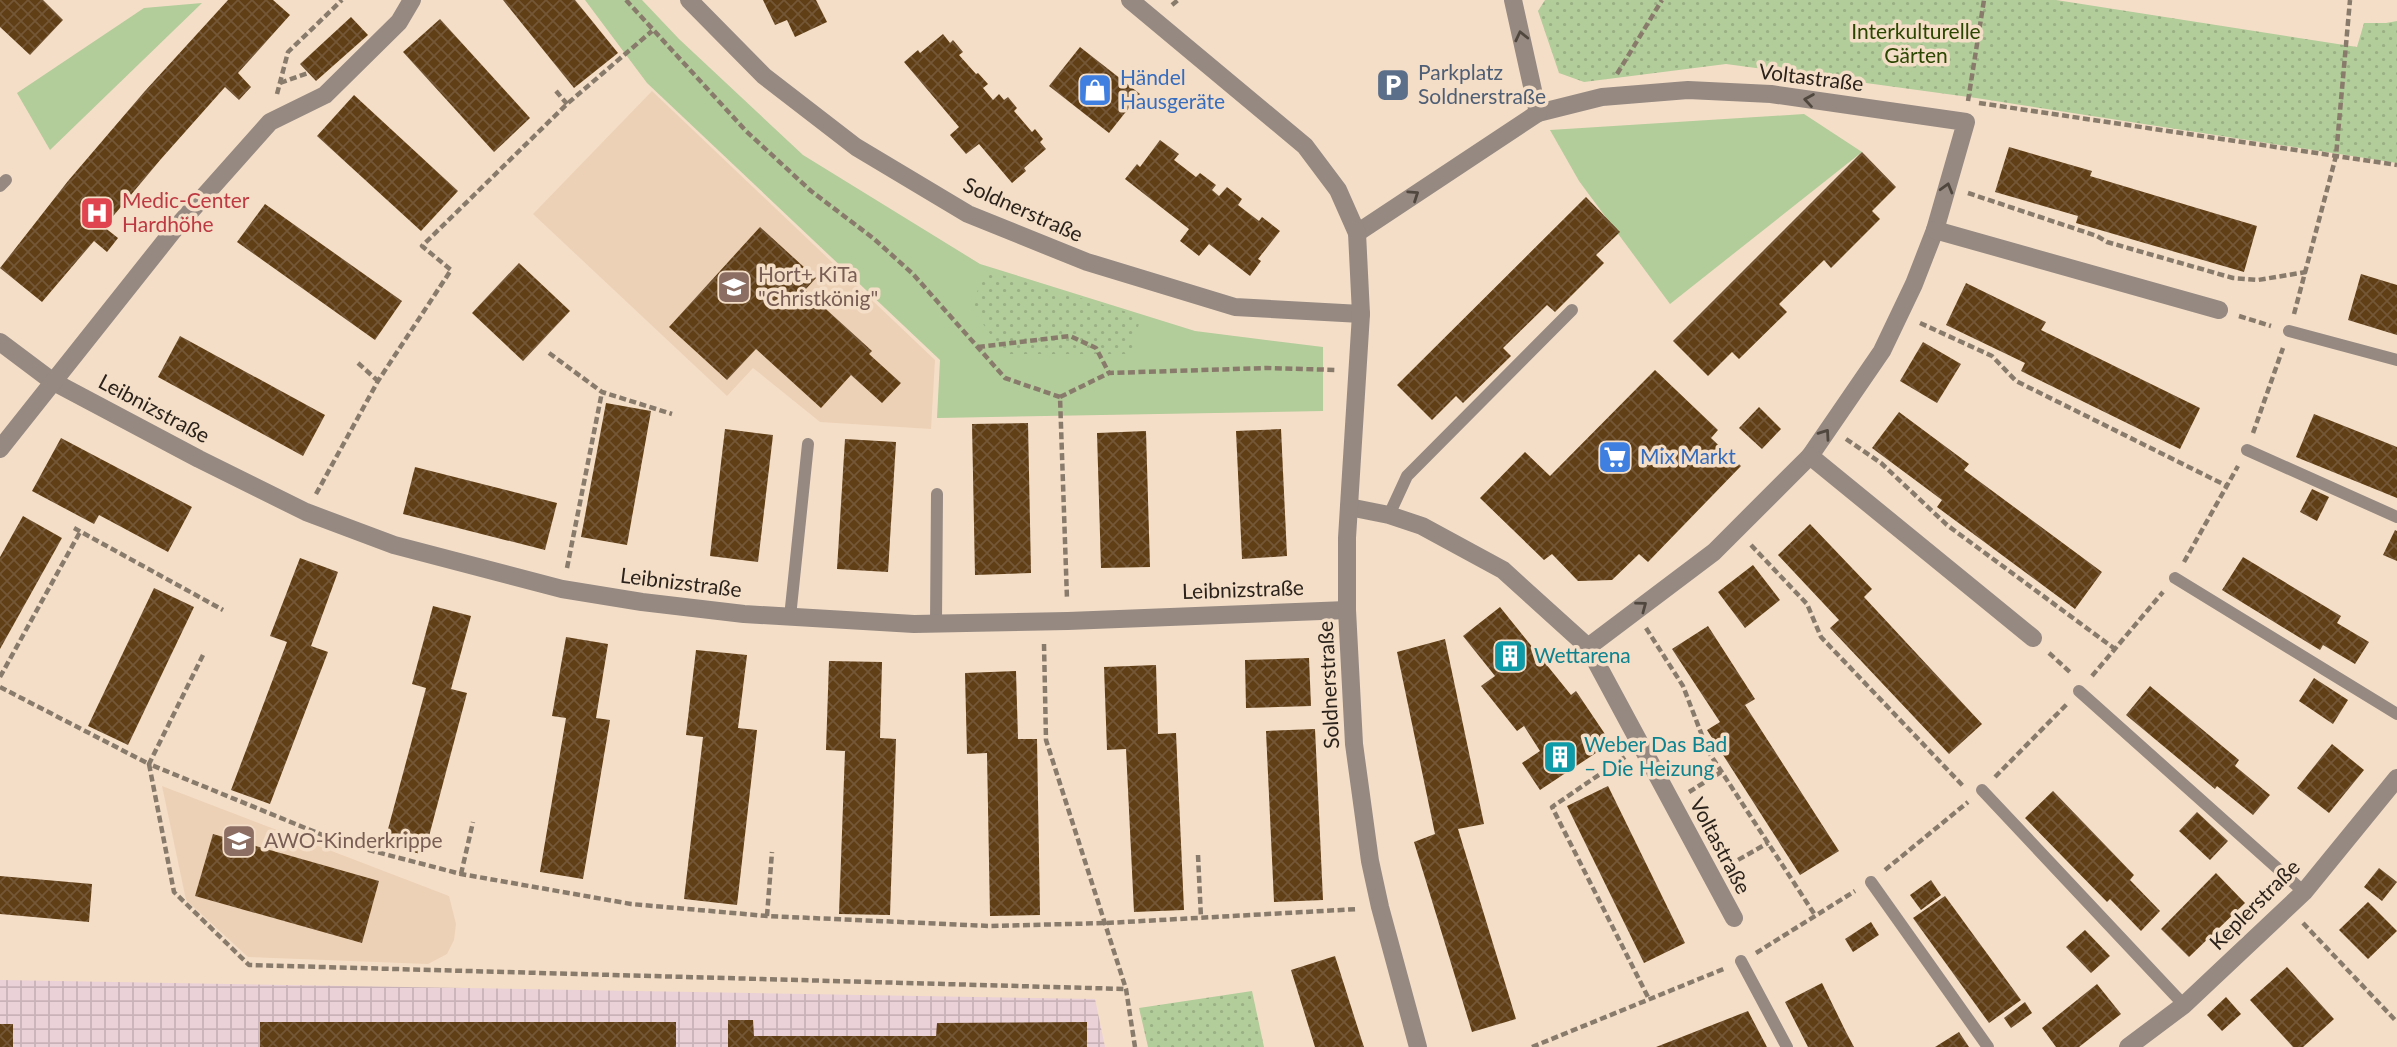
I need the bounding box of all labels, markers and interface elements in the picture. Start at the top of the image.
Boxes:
park label: Interkulturelle Gärten [1851,18,1981,67]
one-way arrow [1515,30,1530,42]
street label: Voltastraße [1757,58,1865,95]
place label: Parkplatz Soldnerstraße [1418,59,1546,108]
place label: Händel Hausgeräte [1120,64,1225,113]
parking icon: Parkplatz Soldnerstraße [1374,66,1412,104]
shop icon: Händel Hausgeräte [1076,71,1114,109]
one-way arrow [1803,93,1815,108]
street label: Soldnerstraße [960,171,1087,246]
one-way arrow [1938,182,1953,194]
place label: Medic-Center Hardhöhe [122,187,250,236]
one-way arrow [1406,191,1419,203]
hospital icon: Medic-Center Hardhöhe [78,194,116,232]
place label: Hort+ KiTa "Christkönig" [758,261,878,310]
school or university icon: Hort+ KiTa "Christkönig" [715,268,753,306]
street label: Leibnizstraße [95,368,214,447]
one-way arrow [1817,429,1829,442]
supermarket icon: Mix Markt [1596,438,1634,476]
place label: Mix Markt [1640,443,1736,468]
street label: Leibnizstraße [619,562,743,601]
street label: Leibnizstraße [1182,574,1304,603]
one-way arrow [1634,602,1647,614]
street label: Soldnerstraße [1312,620,1343,750]
building icon: Wettarena [1491,637,1529,675]
place label: Wettarena [1534,642,1631,667]
place label: Weber Das Bad – Die Heizung [1584,731,1727,780]
building icon: Weber Das Bad – Die Heizung [1541,738,1579,776]
street label: Voltastraße [1686,793,1757,898]
school or university icon: AWO-Kinderkrippe [220,822,258,860]
place label: AWO-Kinderkrippe [264,827,443,852]
street label: Keplerstraße [2204,854,2304,954]

